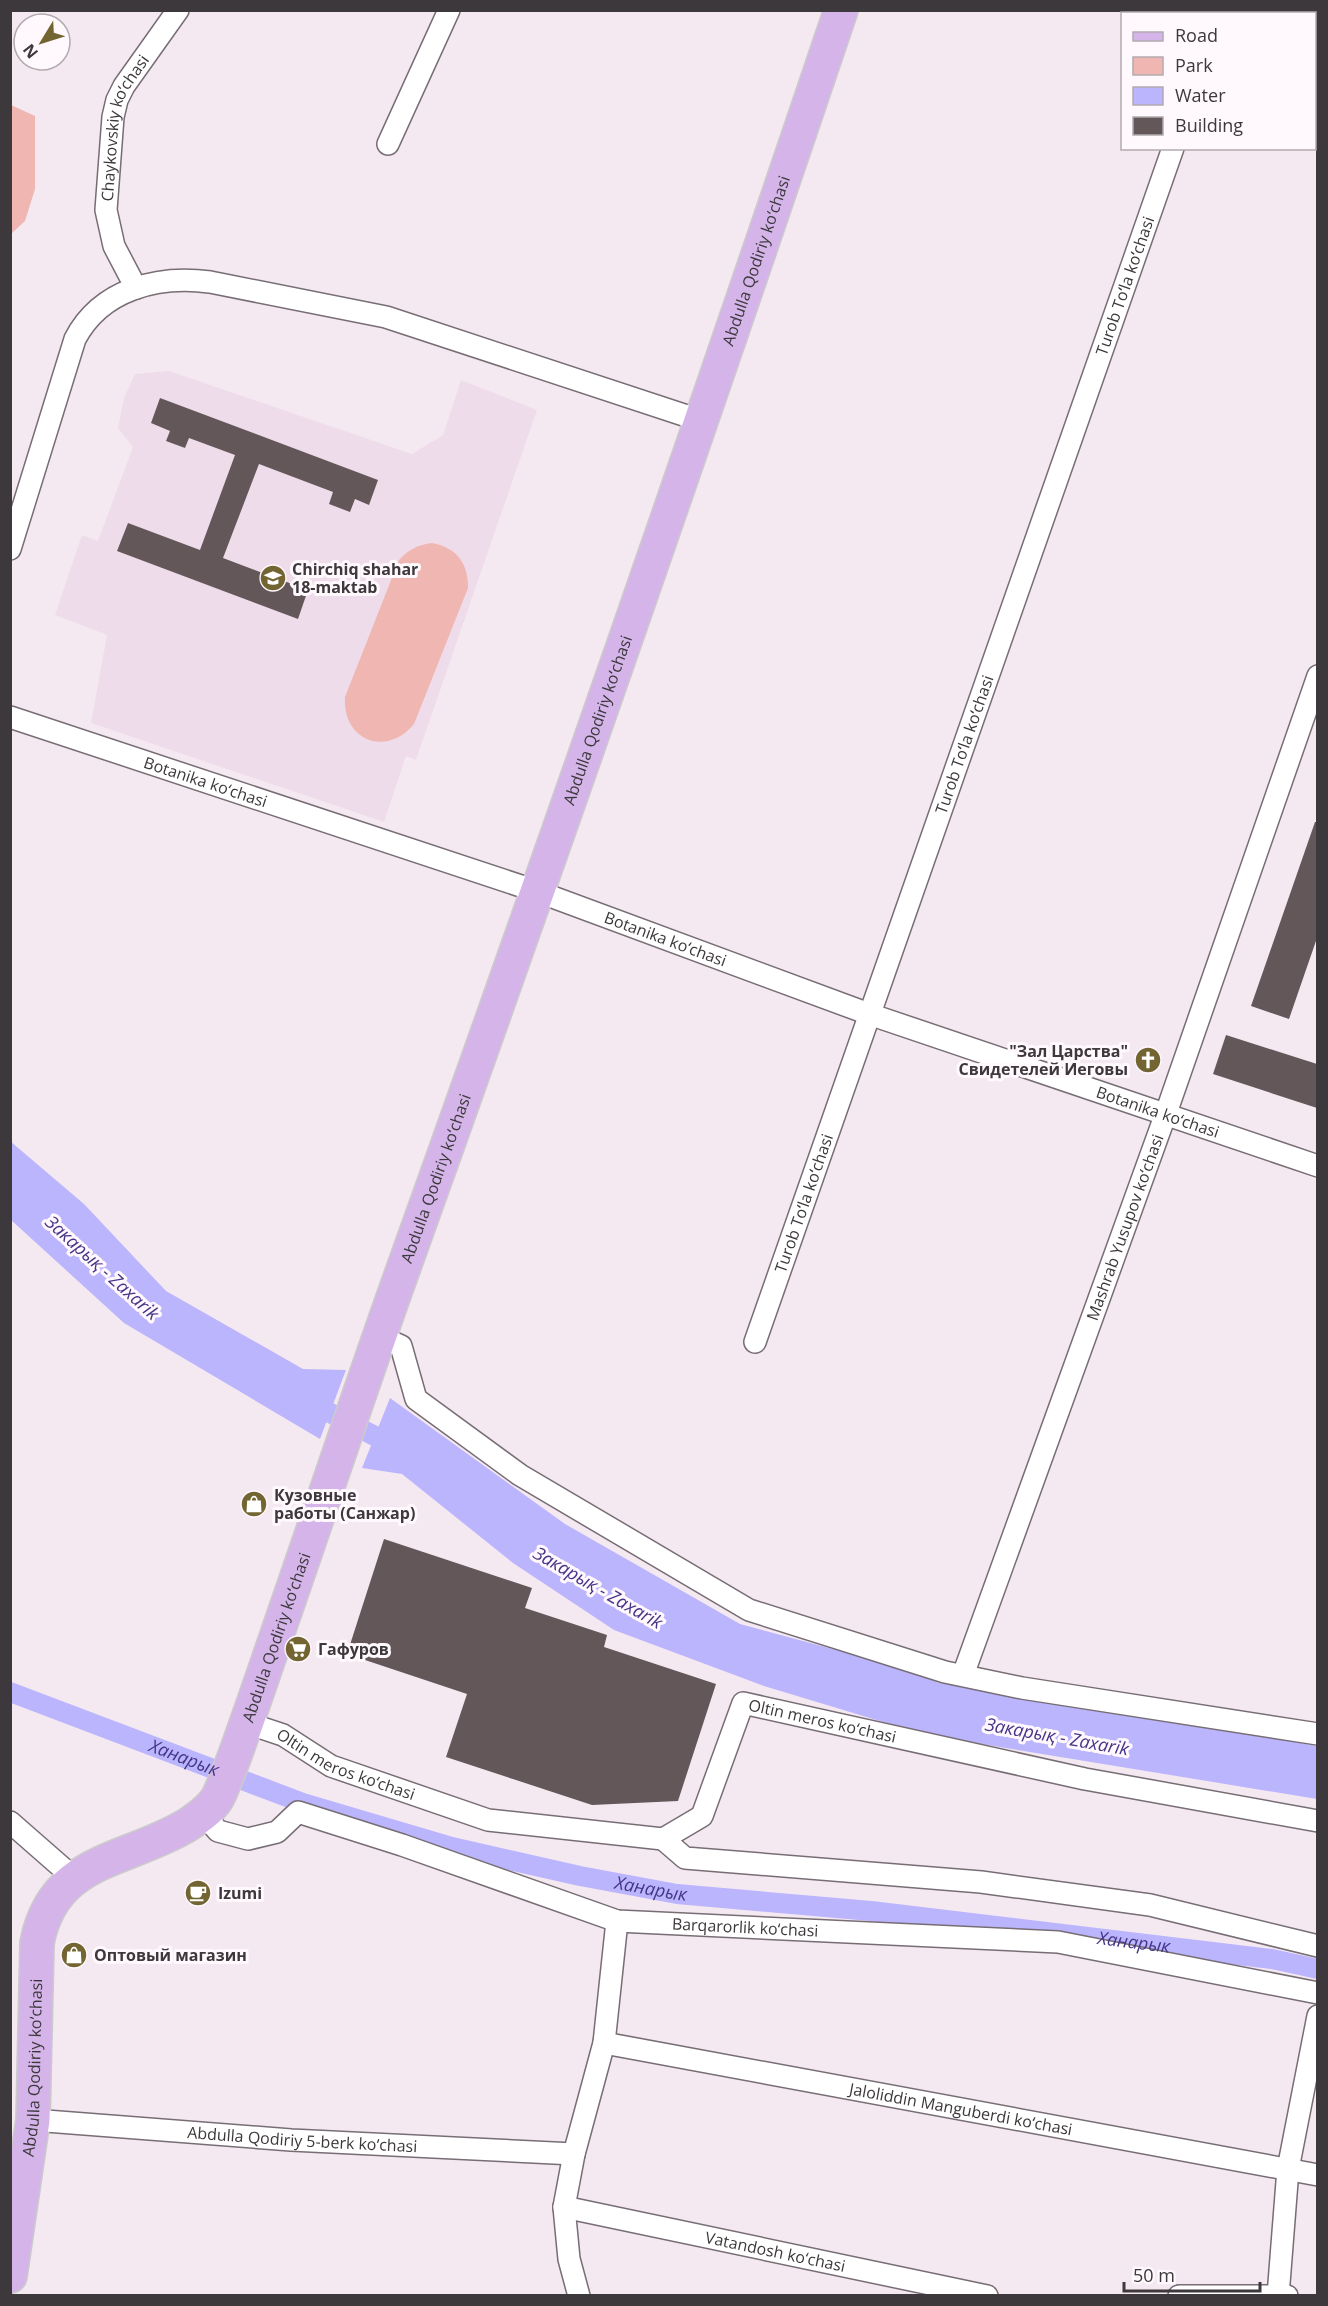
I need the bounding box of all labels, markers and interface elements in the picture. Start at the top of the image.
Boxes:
north arrow [12,12,72,72]
legend [1121,12,1316,150]
text: Road [1175,23,1218,47]
text: N [18,39,43,63]
street label: Chaykovskiy ko‘chasi [96,50,154,202]
text: Park [1175,53,1213,77]
text: Water [1175,83,1226,107]
text: Building [1175,113,1243,137]
street label: Abdulla Qodiriy ko‘chasi [717,173,795,349]
street label: Turob To‘la ko‘chasi [1090,213,1159,358]
place label: Chirchiq shahar 18-maktab [292,558,418,598]
school or university icon: Chirchiq shahar 18-maktab [258,563,288,593]
street label: Abdulla Qodiriy ko‘chasi [558,632,637,808]
street label: Turob To‘la ko‘chasi [930,672,999,817]
street label: Botanika ko‘chasi [141,751,270,812]
street label: Botanika ko‘chasi [601,906,730,971]
place label: "Зал Царства" Свидетелей Иеговы [959,1040,1128,1080]
church icon: "Зал Царства" Свидетелей Иеговы [1133,1045,1163,1075]
street label: Botanika ko‘chasi [1093,1081,1222,1143]
street label: Abdulla Qodiriy ko‘chasi [395,1091,476,1266]
street label: Turob To‘la ko‘chasi [769,1131,838,1276]
street label: Mashrab Yusupov ko‘chasi [1081,1131,1169,1324]
water label: Закарық - Zaxarik [40,1209,166,1326]
place label: Кузовные работы (Санжар) [274,1484,415,1524]
shop icon: Кузовные работы (Санжар) [239,1489,269,1519]
water label: Закарық - Zaxarik [529,1540,668,1634]
street label: Abdulla Qodiriy ko‘chasi [237,1550,316,1725]
supermarket icon: Гафуров [283,1634,313,1664]
place label: Гафуров [318,1638,389,1660]
street label: Oltin meros ko‘chasi [746,1694,898,1748]
water label: Закарық - Zaxarik [983,1711,1132,1761]
street label: Oltin meros ko‘chasi [273,1723,418,1805]
water label: Ханарык [145,1733,224,1782]
water label: Ханарык [612,1870,689,1906]
cafe icon: Izumi [183,1878,213,1908]
place label: Izumi [218,1882,262,1904]
street label: Barqarorlik ko‘chasi [671,1913,819,1942]
water label: Ханарык [1095,1925,1173,1958]
shop icon: Оптовый магазин [59,1940,89,1970]
place label: Оптовый магазин [94,1944,247,1966]
street label: Abdulla Qodiriy ko‘chasi [17,1978,47,2158]
street label: Jaloliddin Manguberdi ko‘chasi [846,2077,1074,2140]
street label: Abdulla Qodiriy 5-berk ko‘chasi [187,2121,418,2157]
street label: Vatandosh ko‘chasi [703,2226,847,2277]
scale bar [1124,2255,1260,2293]
text: 50 m [1133,2263,1175,2287]

